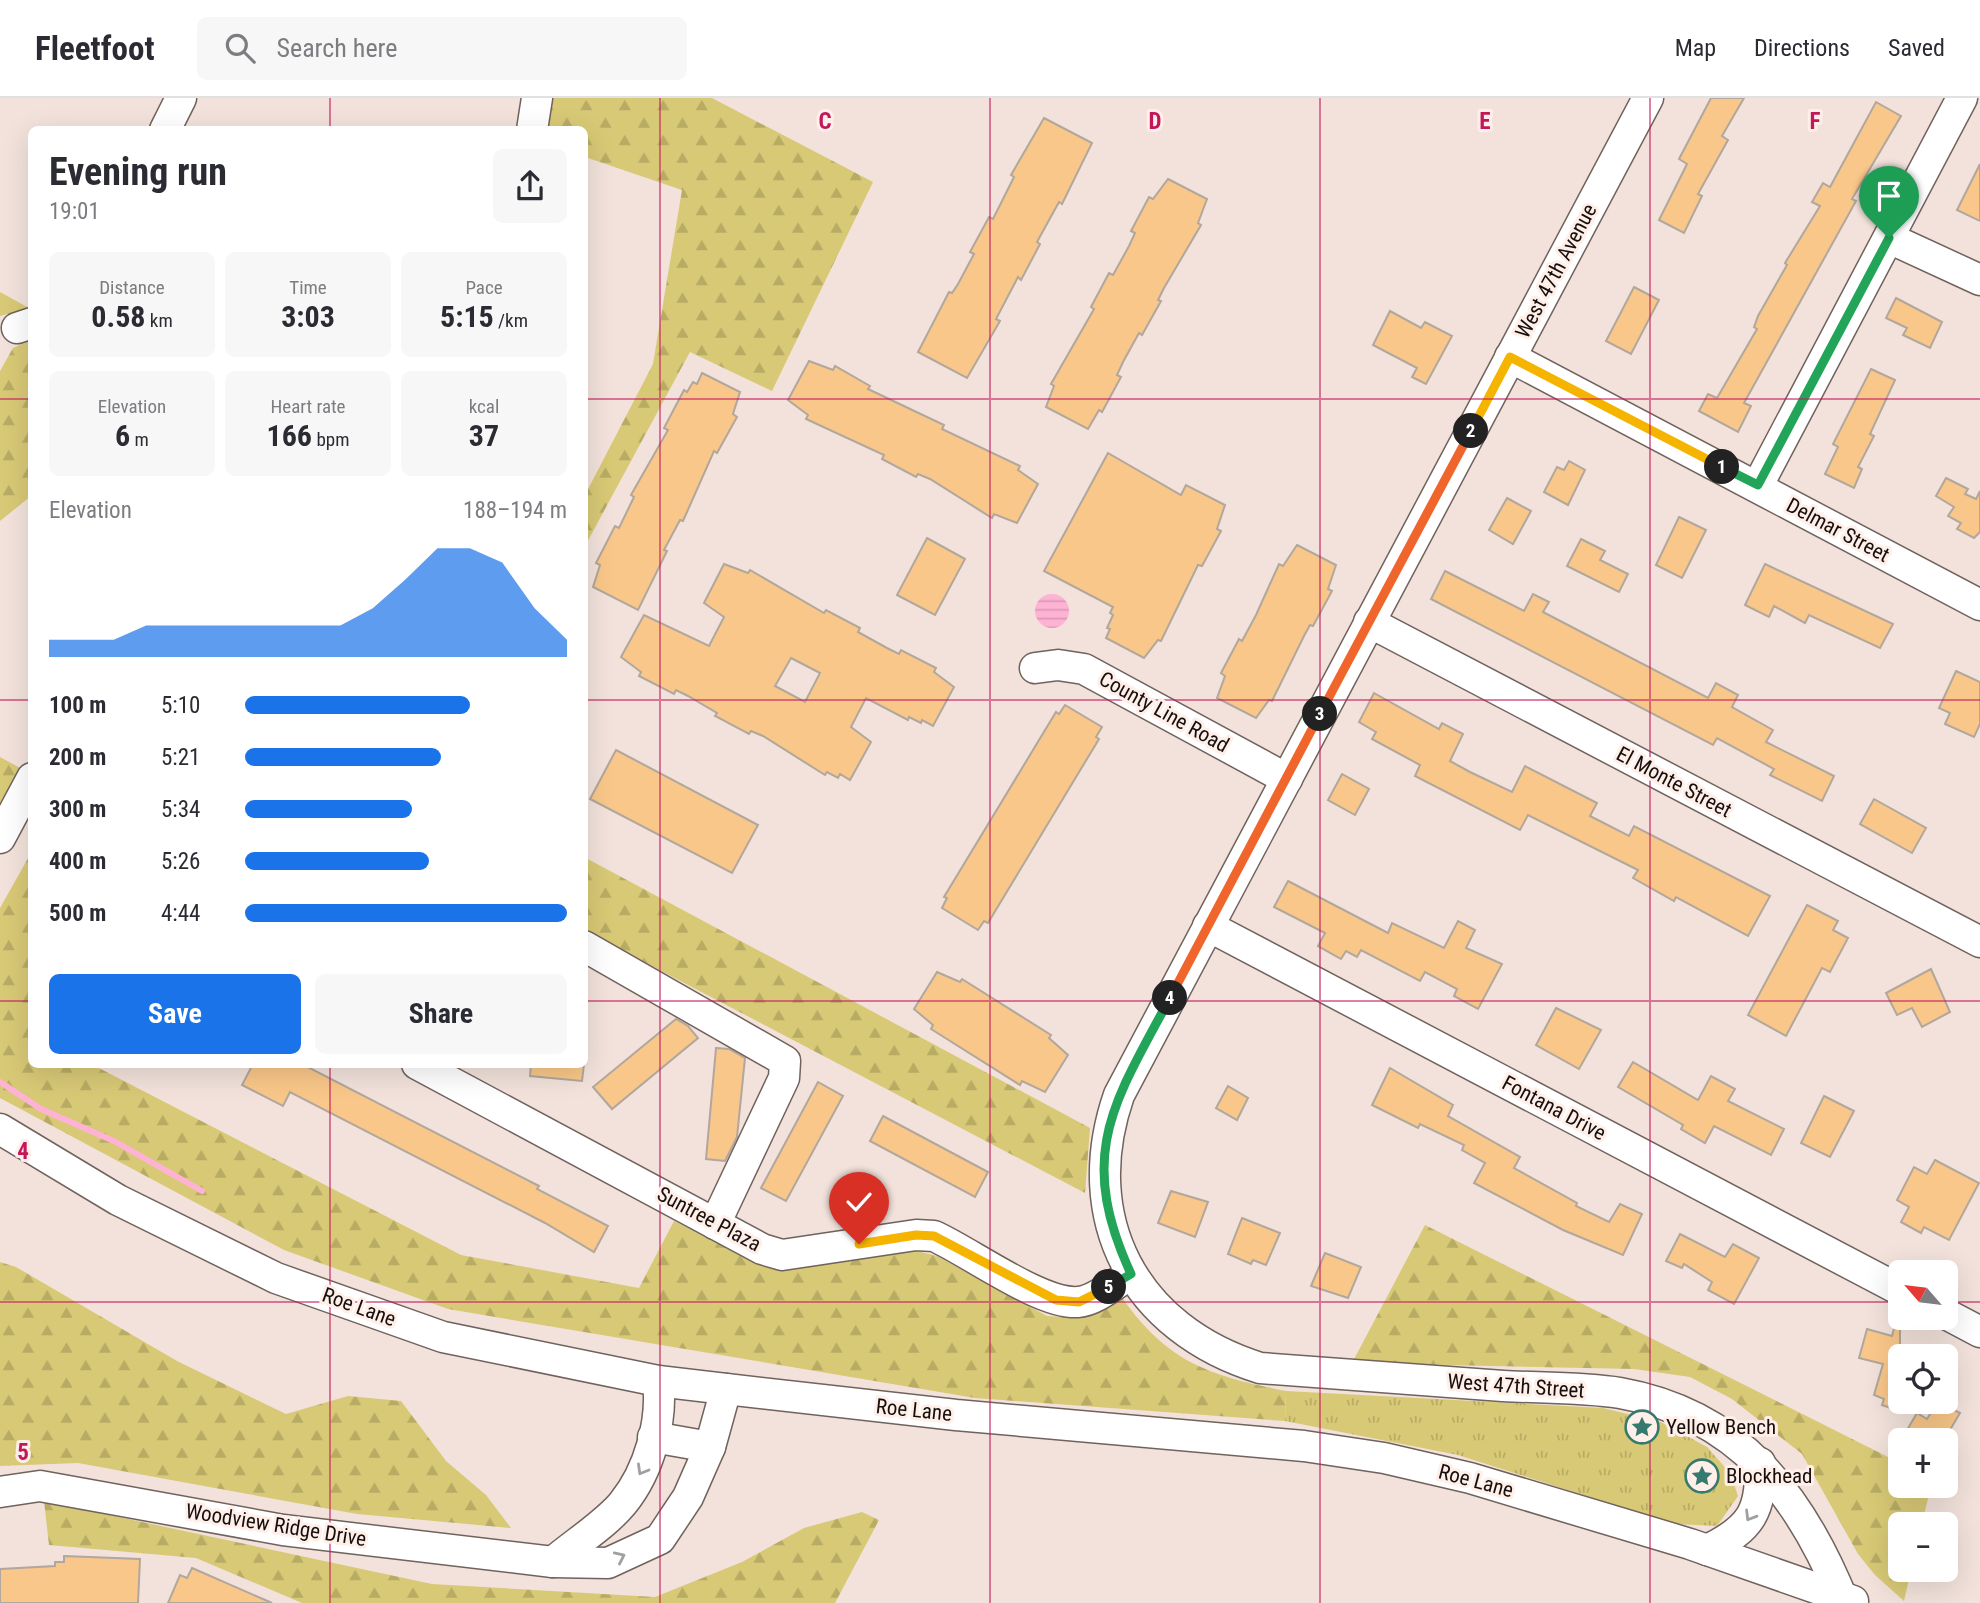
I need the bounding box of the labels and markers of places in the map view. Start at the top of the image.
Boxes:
pin [1859,166,1919,238]
pin: 2 [1454,414,1488,448]
pin: 1 [1704,450,1740,484]
pin: 3 [1302,696,1338,732]
pin: 4 [1152,981,1188,1016]
pin [829,1172,889,1244]
pin: 5 [1092,1270,1126,1304]
place icon: Yellow Bench [1623,1408,1661,1446]
place label: Yellow Bench [1666,1415,1776,1439]
place icon: Blockhead [1683,1457,1721,1495]
place label: Blockhead [1726,1464,1812,1488]

